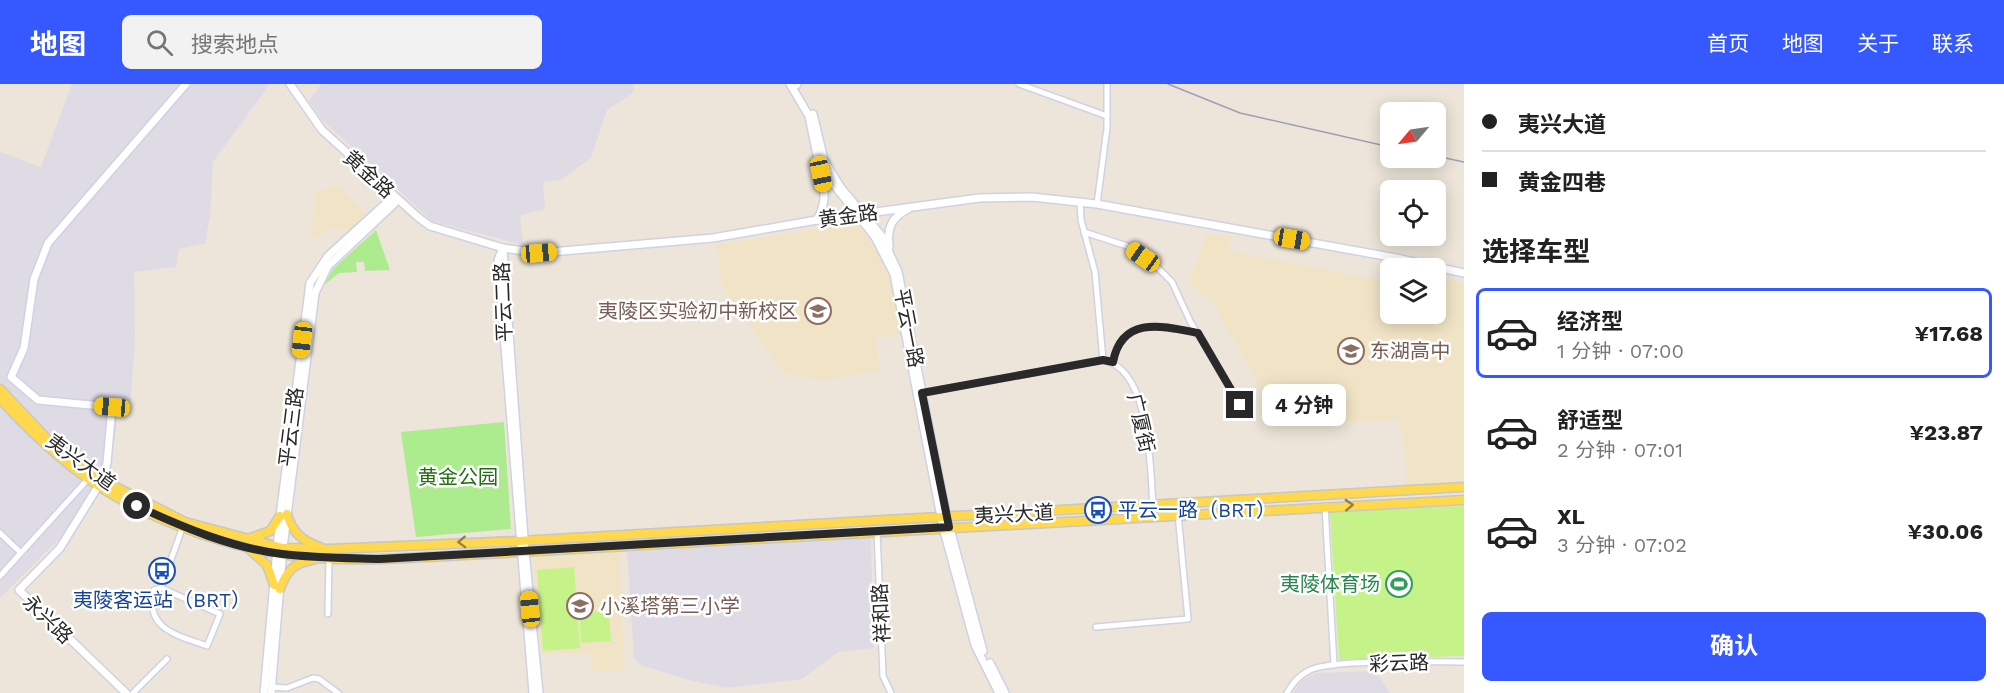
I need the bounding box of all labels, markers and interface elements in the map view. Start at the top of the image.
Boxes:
search box [122,15,542,69]
icon: search [143,26,176,59]
text: 地图 [30,28,86,61]
text: 首页 [1707,31,1749,56]
text: 地图 [1782,31,1824,56]
text: 关于 [1857,31,1899,56]
text: 联系 [1932,31,1974,56]
text: 搜索地点 [191,32,279,57]
north arrow [1380,102,1446,168]
map controls [1380,102,1446,324]
text: 夷兴大道 [1518,112,1606,137]
street label: 黄金路 [339,145,399,203]
car [808,155,834,193]
text: 黄金四巷 [1518,170,1606,195]
button: locate [1380,180,1446,246]
street label: 黄金路 [817,200,879,232]
car [1273,227,1311,251]
text: 选择车型 [1482,236,1590,268]
car [1123,239,1163,275]
car [520,242,558,264]
button: layers [1380,258,1446,324]
street label: 平云二路 [490,262,516,342]
street label: 平云一路 [890,286,928,370]
school or university icon: 夷陵区实验初中新校区 [803,296,833,326]
place label: 夷陵区实验初中新校区 [598,299,798,323]
icon: car [1485,306,1539,360]
text: 经济型 [1557,309,1623,334]
car [291,321,313,359]
text: ¥17.68 [1915,321,1983,346]
school or university icon: 东湖高中 [1336,336,1366,366]
place label: 东湖高中 [1370,339,1450,363]
text: 1 分钟 · 07:00 [1557,339,1684,363]
callout: 4 分钟 [1261,384,1345,426]
street label: 平云三路 [274,386,308,468]
street label: 广厦街 [1123,391,1159,455]
route end [1226,391,1253,418]
text: 4 分钟 [1275,393,1333,417]
car [93,396,131,418]
icon: car [1485,405,1539,459]
text: 舒适型 [1557,408,1623,433]
text: ¥23.87 [1909,420,1983,445]
street label: 夷兴大道 [42,429,120,495]
text: 2 分钟 · 07:01 [1557,438,1683,462]
park label: 黄金公园 [418,465,498,489]
route start [123,492,150,519]
bus stop icon: 平云一路（BRT） [1083,495,1113,525]
place label: 平云一路（BRT） [1118,498,1276,522]
one-way arrow [1344,498,1353,511]
street label: 夷兴大道 [973,500,1055,528]
icon: car [1485,504,1539,558]
text: XL [1557,504,1585,529]
text: ¥30.06 [1907,519,1983,544]
text: 3 分钟 · 07:02 [1557,533,1687,557]
one-way arrow [458,536,467,549]
bus stop icon: 夷陵客运站（BRT） [147,556,177,586]
sports icon: 夷陵体育场 [1384,569,1414,599]
place label: 夷陵体育场 [1280,572,1380,596]
street label: 祥和路 [867,582,895,644]
place label: 夷陵客运站（BRT） [73,588,251,612]
street label: 永兴路 [18,590,78,648]
car [519,590,541,628]
school or university icon: 小溪塔第三小学 [565,591,595,621]
place label: 小溪塔第三小学 [600,594,740,618]
button: 确认 [1482,612,1986,681]
street label: 彩云路 [1369,650,1429,676]

